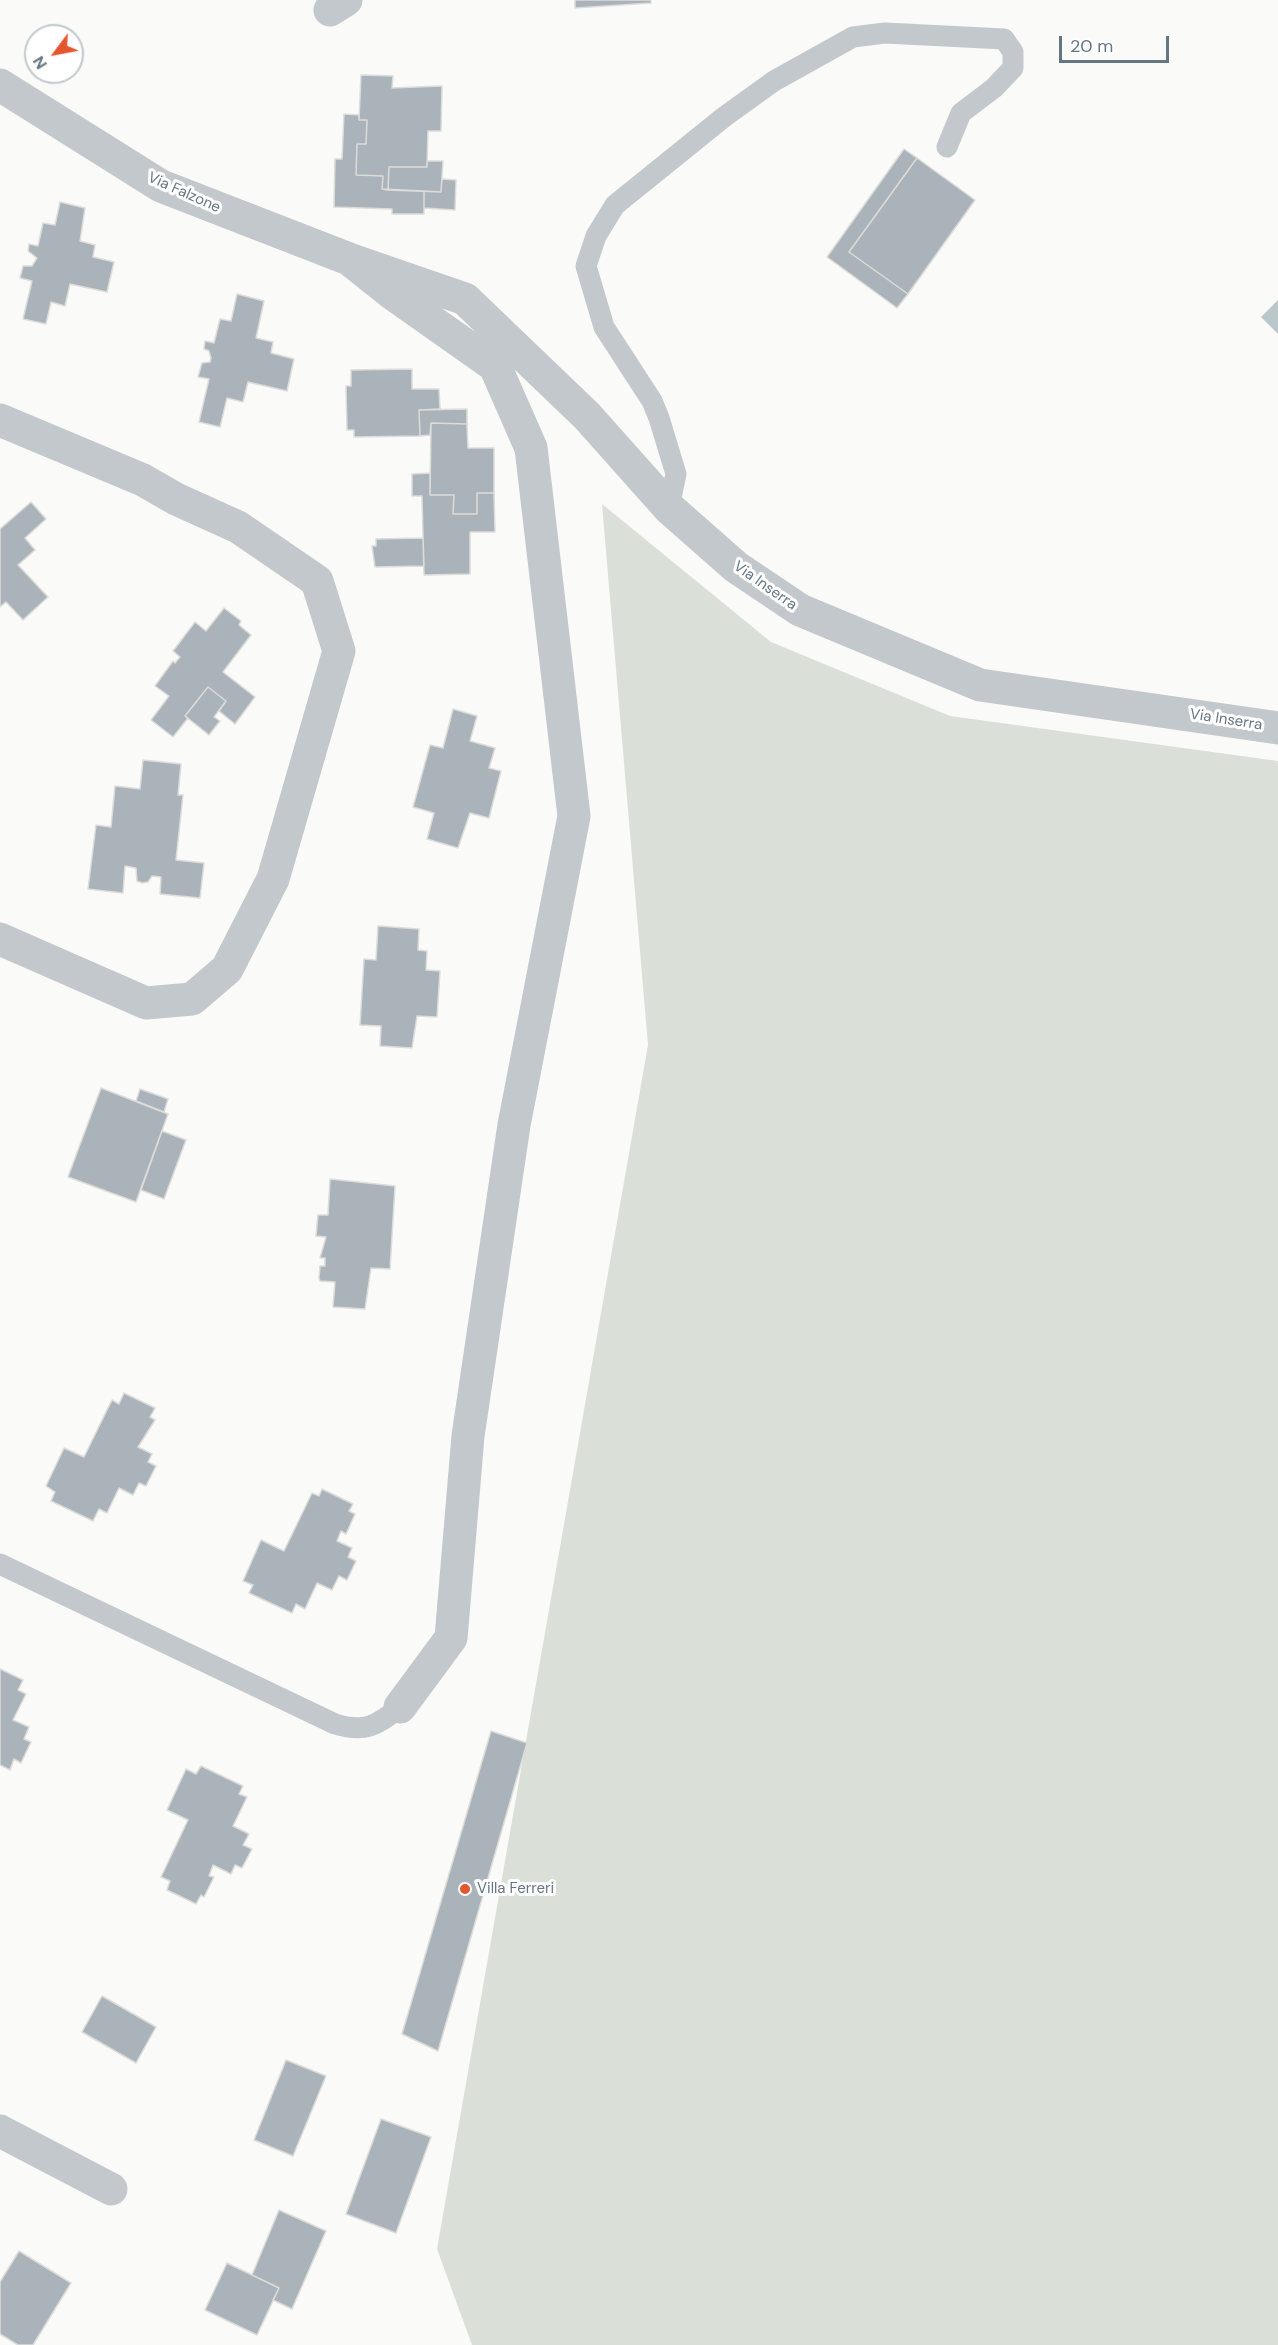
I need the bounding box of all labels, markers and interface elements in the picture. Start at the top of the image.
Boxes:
north arrow [24,24,84,84]
scale bar [1062,24,1172,62]
text: 20 m [1070,34,1113,58]
text: N [28,52,52,73]
street label: Via Falzone [145,169,223,217]
street label: Via Inserra [730,558,800,614]
street label: Via Inserra [1188,705,1264,735]
place label: Villa Ferreri [477,1880,554,1898]
marker: Villa Ferreri [458,1882,472,1896]

